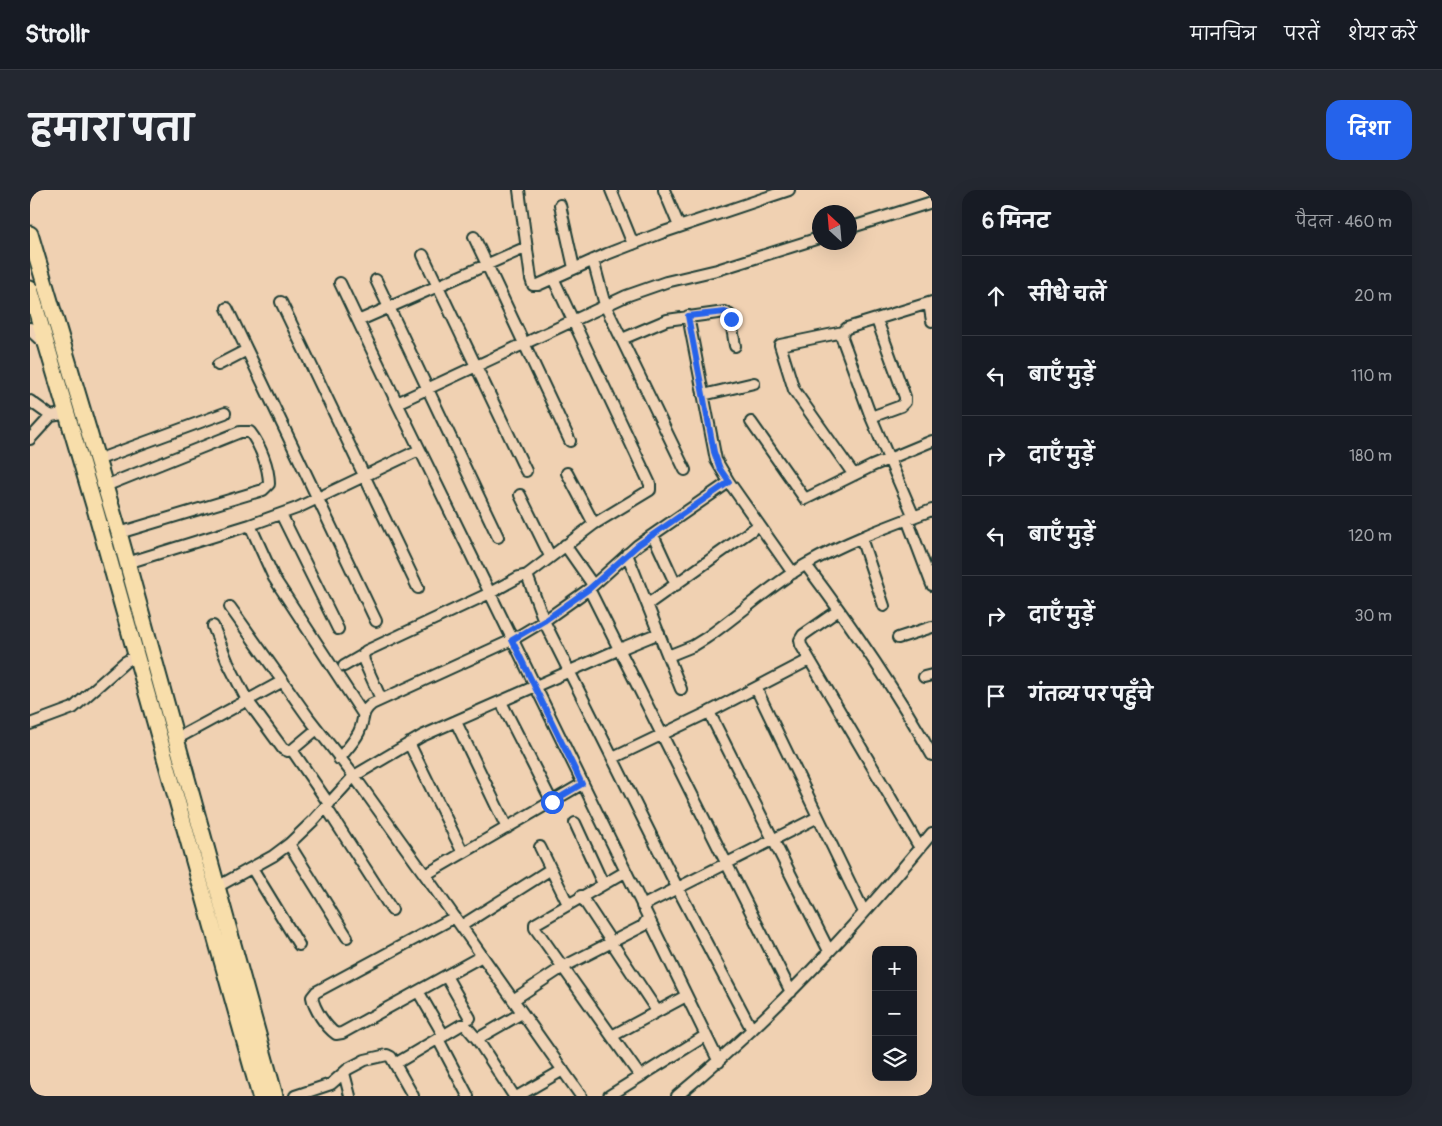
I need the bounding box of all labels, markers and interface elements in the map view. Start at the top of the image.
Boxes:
text: Strollr [25,20,90,49]
text: मानचित्र [1190,23,1256,46]
text: परतें [1284,23,1320,46]
text: शेयर करें [1348,23,1417,46]
button: दिशा [1326,100,1412,160]
text: हमारा पता [30,107,193,151]
north arrow [812,205,857,250]
text: 6 मिनट [982,208,1050,235]
text: पैदल · 460 m [1296,212,1392,232]
icon: ahead [982,282,1010,310]
text: सीधे चलें [1029,283,1106,307]
text: 20 m [1354,286,1392,306]
route end [720,308,743,331]
icon: left [982,362,1010,390]
text: बाएँ मुड़ें [1029,363,1095,387]
text: 110 m [1351,366,1392,386]
icon: right [982,442,1010,470]
text: दाएँ मुड़ें [1029,443,1094,467]
text: 180 m [1349,446,1392,466]
icon: left [982,522,1010,550]
text: बाएँ मुड़ें [1029,523,1095,547]
text: 120 m [1348,526,1392,546]
icon: right [982,602,1010,630]
text: दाएँ मुड़ें [1029,603,1094,627]
text: 30 m [1354,606,1392,626]
icon: arrive [982,682,1010,710]
text: गंतव्य पर पहुँचे [1029,683,1153,707]
route start [541,791,564,814]
map controls [872,946,917,1081]
button: + [872,946,917,991]
button: − [872,991,917,1036]
button: layers [872,1036,917,1081]

